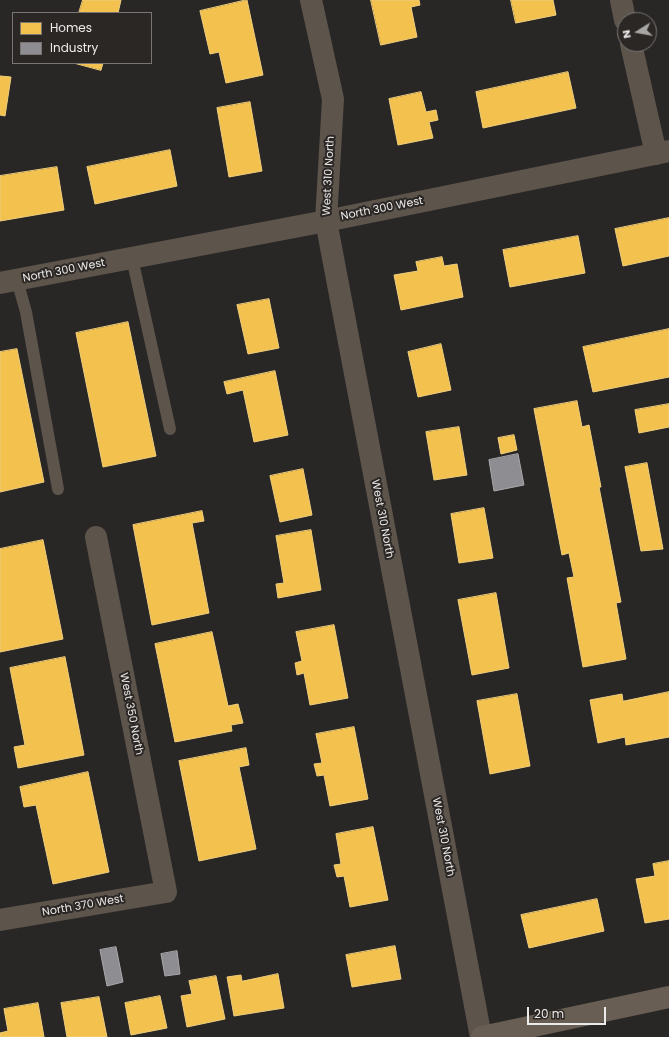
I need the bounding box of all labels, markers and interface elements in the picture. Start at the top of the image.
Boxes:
legend [12,12,152,64]
north arrow [617,12,657,52]
text: Homes [50,19,92,36]
text: N [618,29,635,40]
text: Industry [50,39,98,56]
street label: West 310 North [320,136,338,216]
street label: North 300 West [340,195,424,223]
street label: North 300 West [22,257,106,285]
street label: West 310 North [368,478,396,560]
street label: West 350 North [117,672,145,756]
street label: West 310 North [429,796,457,878]
street label: North 370 West [41,892,125,920]
scale bar [529,999,608,1025]
text: 20 m [534,1005,564,1022]

